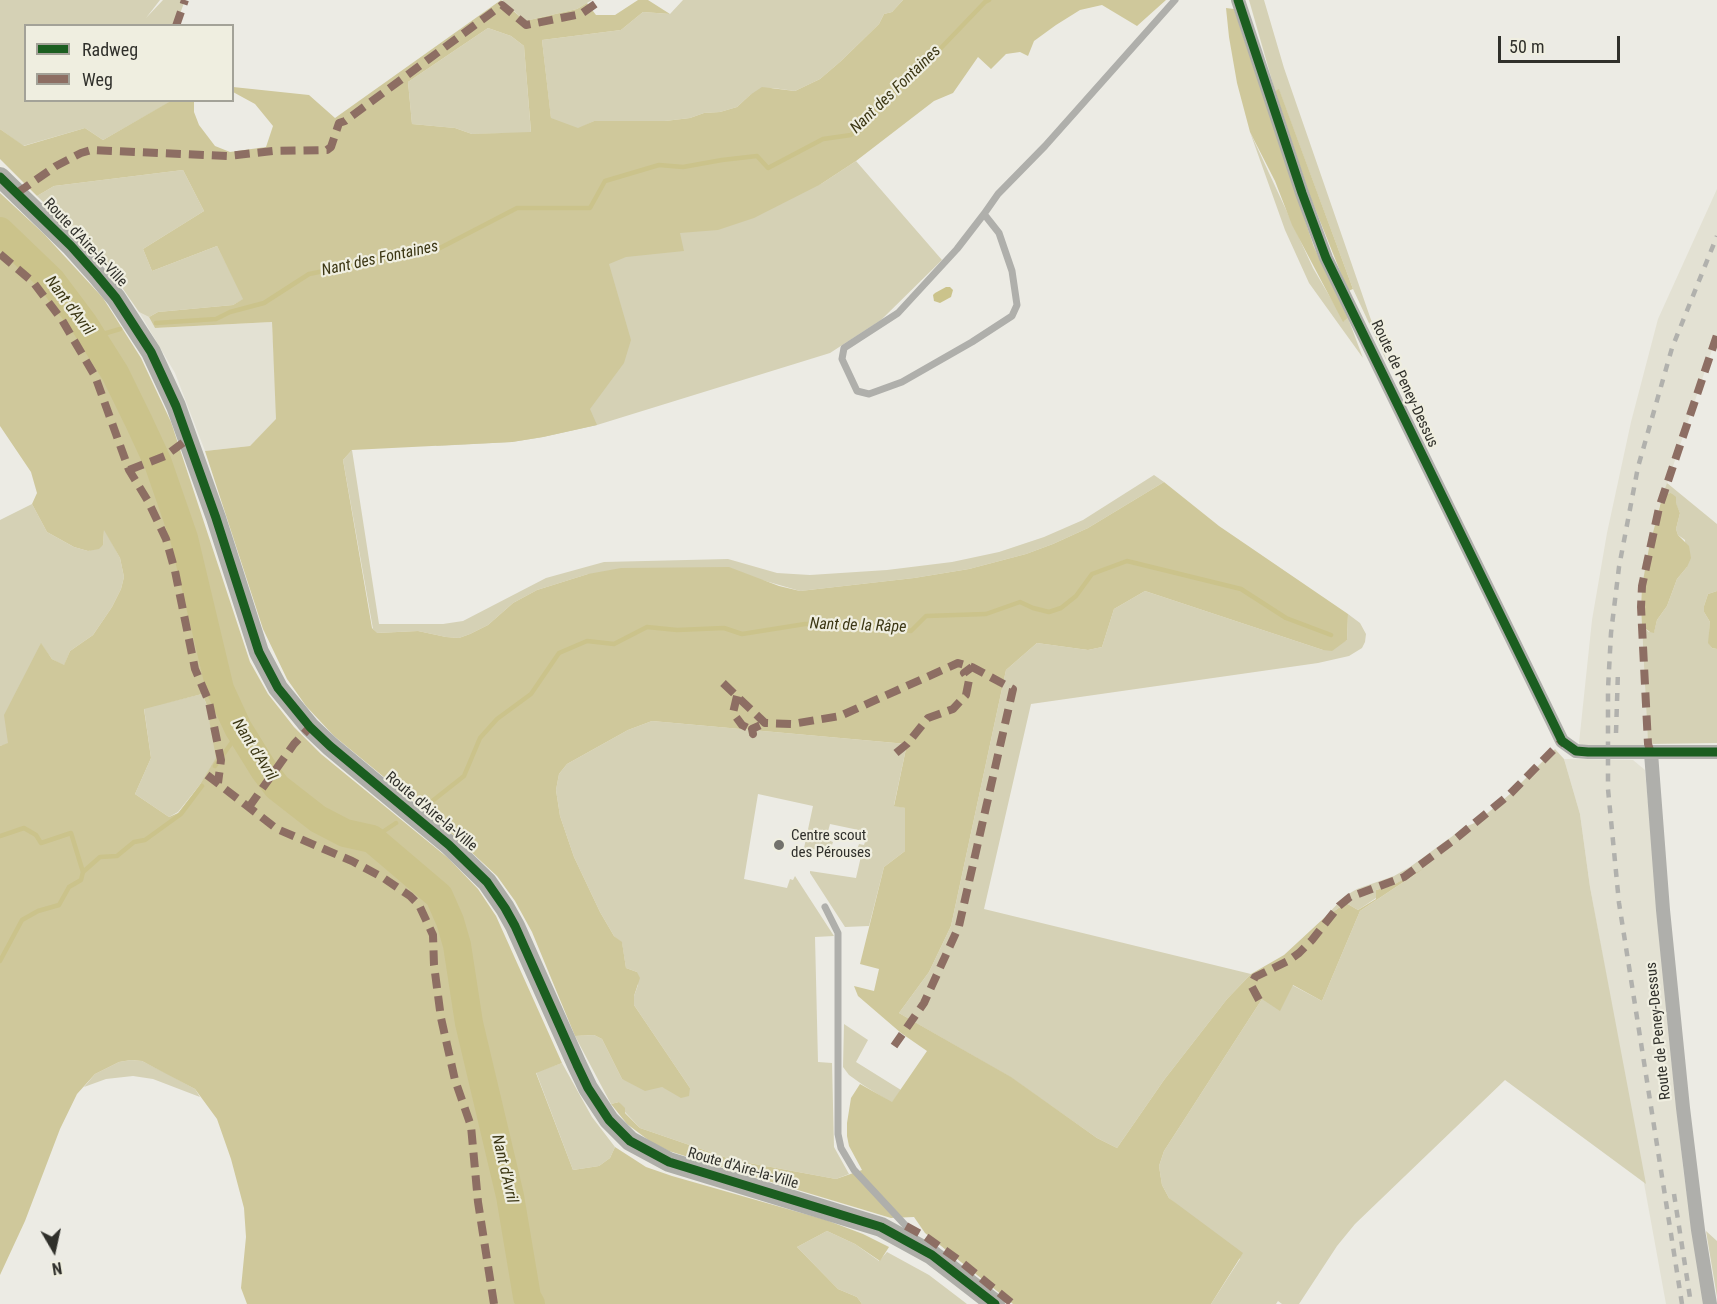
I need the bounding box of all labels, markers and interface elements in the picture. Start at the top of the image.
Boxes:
legend [24,24,234,102]
scale bar [1501,24,1622,62]
text: 50 m [1509,36,1544,57]
text: Radweg [82,39,138,60]
water label: Nant des Fontaines [847,42,945,138]
text: Weg [82,69,113,90]
street label: Route d'Aire-la-Ville [39,195,131,291]
water label: Nant des Fontaines [320,237,440,281]
water label: Nant d'Avril [40,273,98,339]
street label: Route de Peney-Dessus [1367,318,1441,450]
water label: Nant de la Râpe [809,615,907,637]
water label: Nant d'Avril [227,716,281,784]
street label: Route d'Aire-la-Ville [381,768,481,856]
place label: Centre scout des Pérouses [791,827,871,862]
marker: Centre scout des Pérouses [772,838,786,852]
street label: Route de Peney-Dessus [1643,961,1675,1101]
water label: Nant d'Avril [487,1133,521,1205]
street label: Route d'Aire-la-Ville [686,1145,800,1193]
north arrow [24,1220,84,1280]
text: N [51,1258,63,1278]

